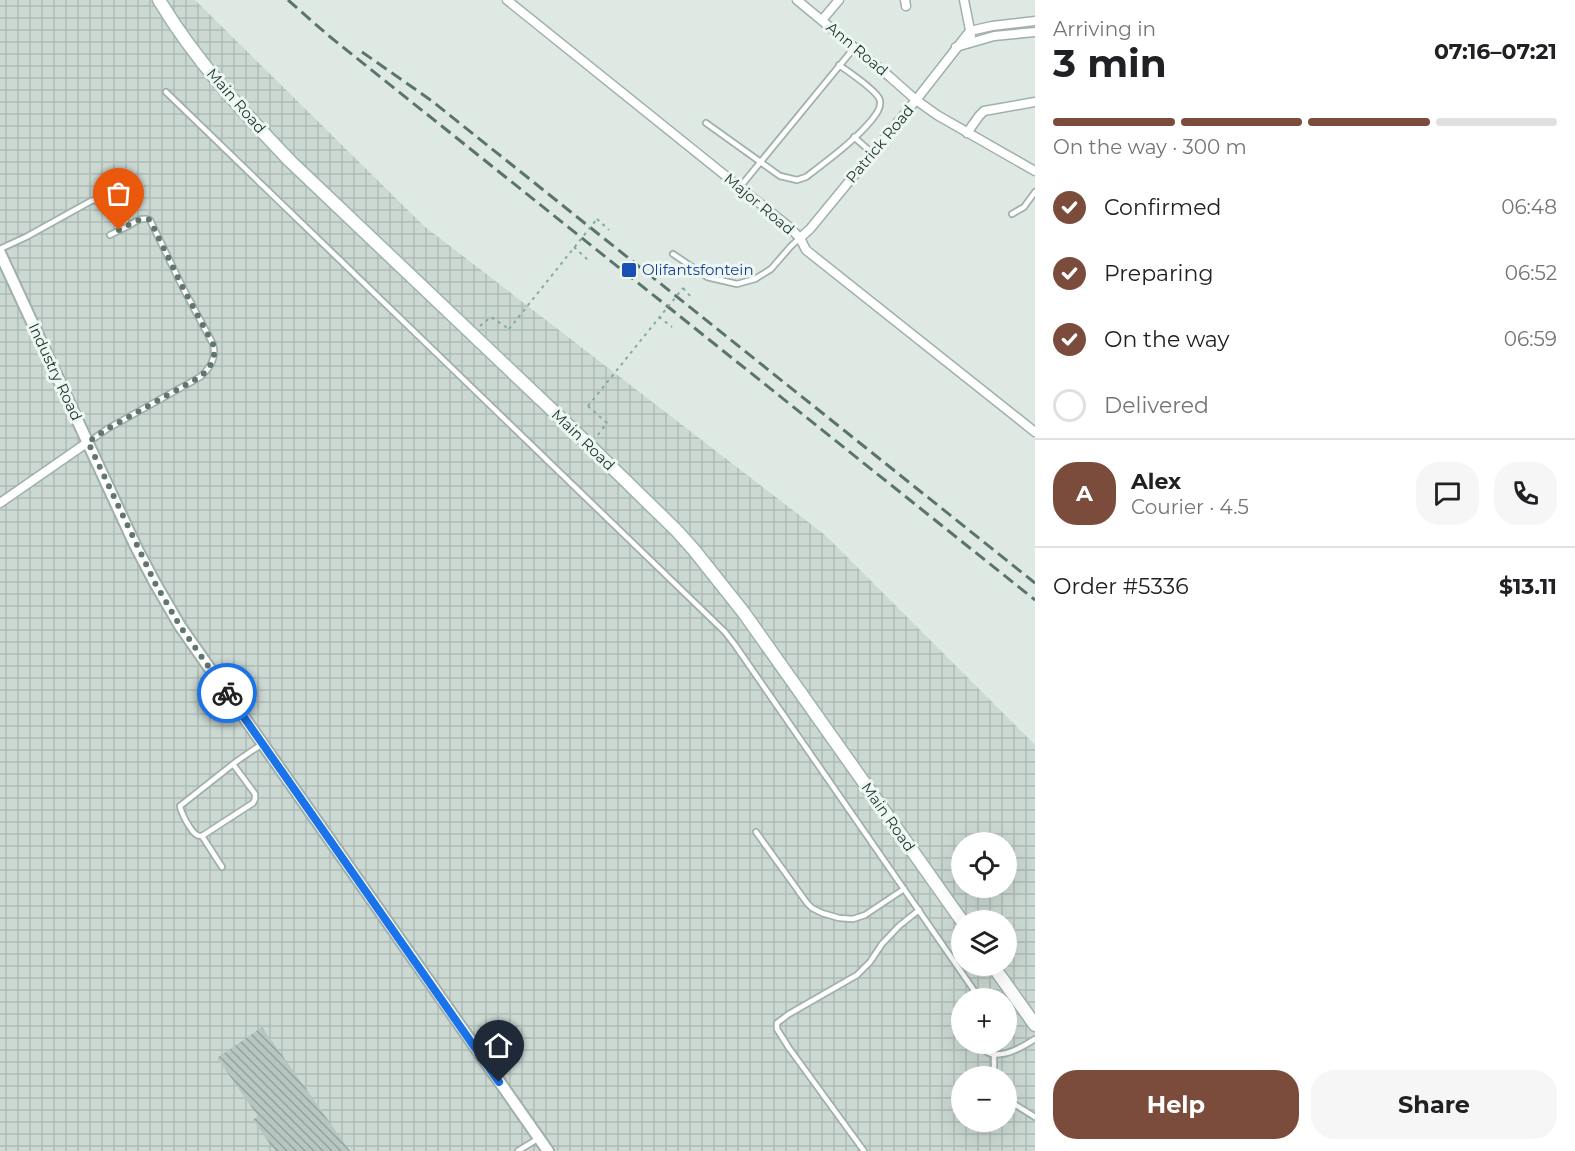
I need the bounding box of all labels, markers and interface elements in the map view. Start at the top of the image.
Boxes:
street label: Ann Road [823,17,892,80]
text: Arriving in [1053,17,1156,41]
text: 07:16–07:21 [1434,38,1557,65]
text: 3 min [1053,39,1167,87]
street label: Main Road [203,64,270,137]
street label: Patrick Road [842,101,918,187]
text: On the way · 300 m [1053,135,1247,159]
pin [93,168,144,230]
street label: Major Road [720,169,798,238]
icon: bag [102,177,135,210]
icon: check [1053,191,1086,224]
text: Confirmed [1104,194,1221,221]
text: 06:48 [1501,195,1557,219]
icon: check [1053,257,1086,290]
place label: Olifantsfontein [642,260,754,279]
text: Preparing [1104,260,1213,287]
marker: Olifantsfontein [620,261,638,279]
text: 06:52 [1505,261,1557,285]
street label: Industry Road [25,320,86,424]
icon: check [1053,323,1086,356]
text: On the way [1104,326,1229,353]
text: 06:59 [1504,327,1557,351]
text: Delivered [1104,392,1209,419]
street label: Main Road [548,405,619,474]
button: chat [1416,462,1479,525]
button: phone [1494,462,1557,525]
text: Alex [1131,468,1181,495]
text: A [1076,480,1093,507]
text: Courier · 4.5 [1131,495,1249,519]
text: Order #5336 [1053,573,1189,600]
text: $13.11 [1499,573,1557,600]
courier [197,663,257,723]
icon: bike [211,677,244,710]
street label: Main Road [858,778,919,855]
map controls [951,832,1017,1132]
button: locate [951,832,1017,898]
button: layers [951,910,1017,976]
button: + [951,988,1017,1054]
pin [473,1020,524,1082]
icon: home [482,1029,515,1062]
button: − [951,1066,1017,1132]
button: Help [1053,1070,1299,1139]
button: Share [1311,1070,1557,1139]

